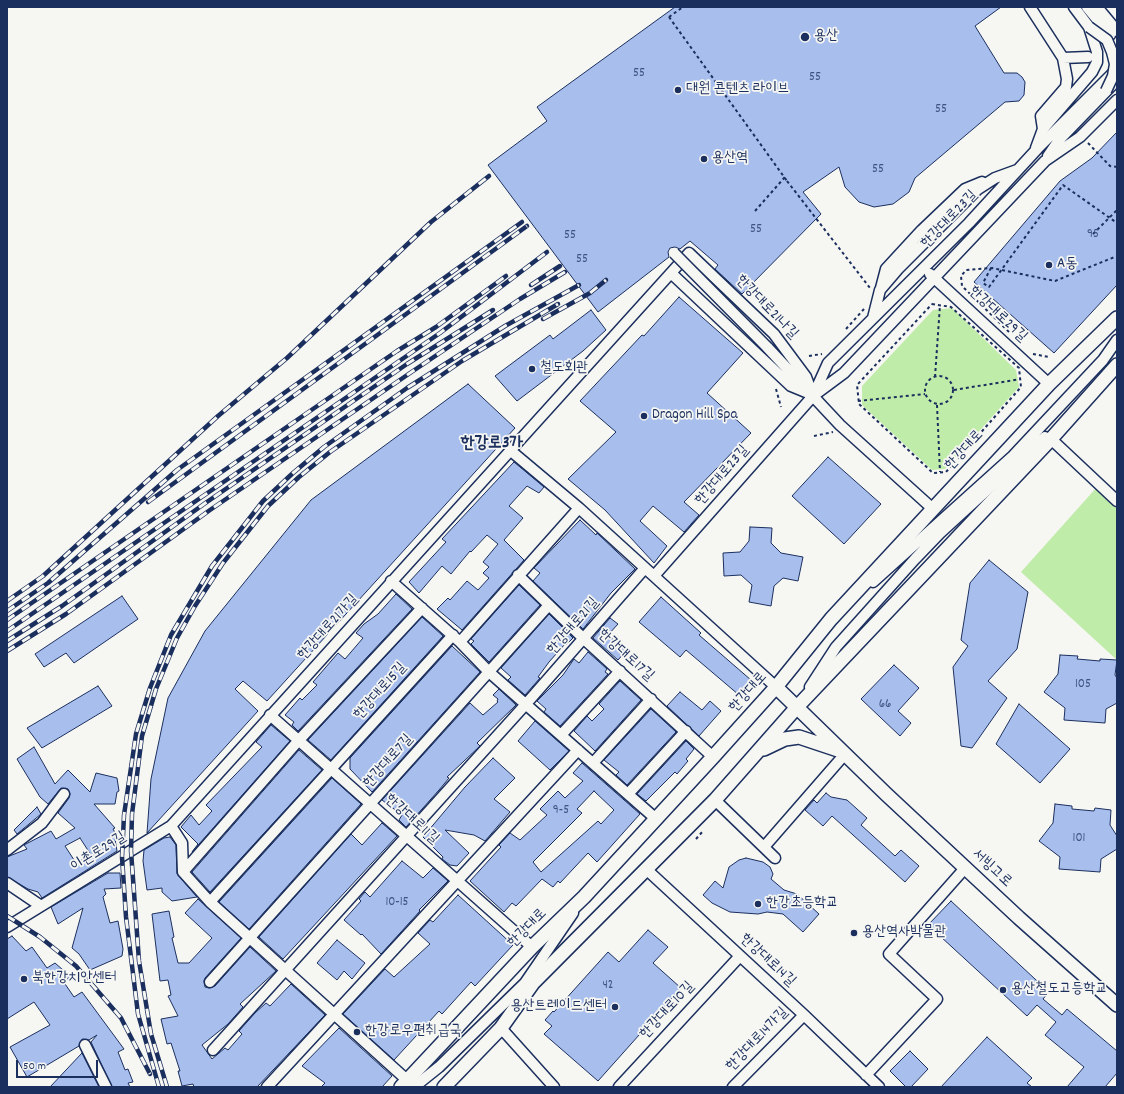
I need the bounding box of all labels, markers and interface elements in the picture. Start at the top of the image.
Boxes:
place label: 용산 [814,28,838,46]
marker: 용산 [799,31,811,43]
house number: 55 [633,66,645,82]
house number: 55 [809,70,821,86]
place label: 대원 콘텐츠 라이브 [686,81,789,99]
marker: 대원 콘텐츠 라이브 [673,85,683,95]
house number: 55 [935,102,947,118]
place label: 용산역 [712,150,748,168]
marker: 용산역 [699,154,709,164]
house number: 55 [872,162,884,178]
street label: 한강대로23길 [918,187,982,253]
house number: 55 [750,222,762,238]
house number: 95 [1087,227,1099,243]
house number: 55 [564,228,576,244]
house number: 55 [576,252,588,268]
place label: A동 [1057,256,1077,274]
marker: A동 [1044,260,1054,270]
street label: 한강대로21나길 [731,272,801,344]
street label: 한강대로29길 [964,283,1030,347]
place label: 철도회관 [540,360,588,378]
marker: 철도회관 [527,364,537,374]
place label: Dragon Hill Spa [652,407,738,425]
marker: Dragon Hill Spa [639,411,649,421]
street label: 한강대로 [942,427,988,475]
district label: 한강로3가 [461,435,523,455]
street label: 한강대로23길 [692,442,754,510]
street label: 한강대로21가길 [295,591,363,665]
street label: 한강대로21길 [544,595,604,659]
street label: 한강대로17길 [593,626,657,686]
street label: 한강대로15길 [351,660,411,724]
street label: 한강대로 [726,669,772,717]
house number: 105 [1075,677,1091,693]
house number: 66 [879,697,891,713]
street label: 한강대로7길 [360,731,418,793]
street label: 한강대로11길 [380,791,442,849]
house number: 9-5 [553,803,569,819]
street label: 이촌로29길 [68,829,130,877]
house number: 101 [1073,831,1085,847]
street label: 서빙고로 [967,846,1015,892]
house number: 10-15 [385,895,409,911]
place label: 한강초등학교 [766,895,838,913]
marker: 한강초등학교 [753,899,763,909]
street label: 한강대로 [505,906,551,952]
place label: 용산역사박물관 [862,924,946,942]
marker: 용산역사박물관 [849,928,859,938]
street label: 한강대로14길 [735,931,799,991]
place label: 북한강치안센터 [32,970,116,988]
marker: 북한강치안센터 [19,974,29,984]
house number: 42 [602,978,614,994]
street label: 한강대로10길 [637,979,699,1043]
place label: 용산철도고등학교 [1011,981,1108,999]
marker: 용산철도고등학교 [998,985,1008,995]
place label: 용산트레이드센터 [510,998,607,1016]
marker: 용산트레이드센터 [610,1002,620,1012]
street label: 한강대로14가길 [723,1004,793,1076]
place label: 한강로우편취급국 [365,1023,462,1041]
marker: 한강로우편취급국 [352,1027,362,1037]
scale bar [18,1052,100,1078]
text: 50 m [23,1058,46,1075]

